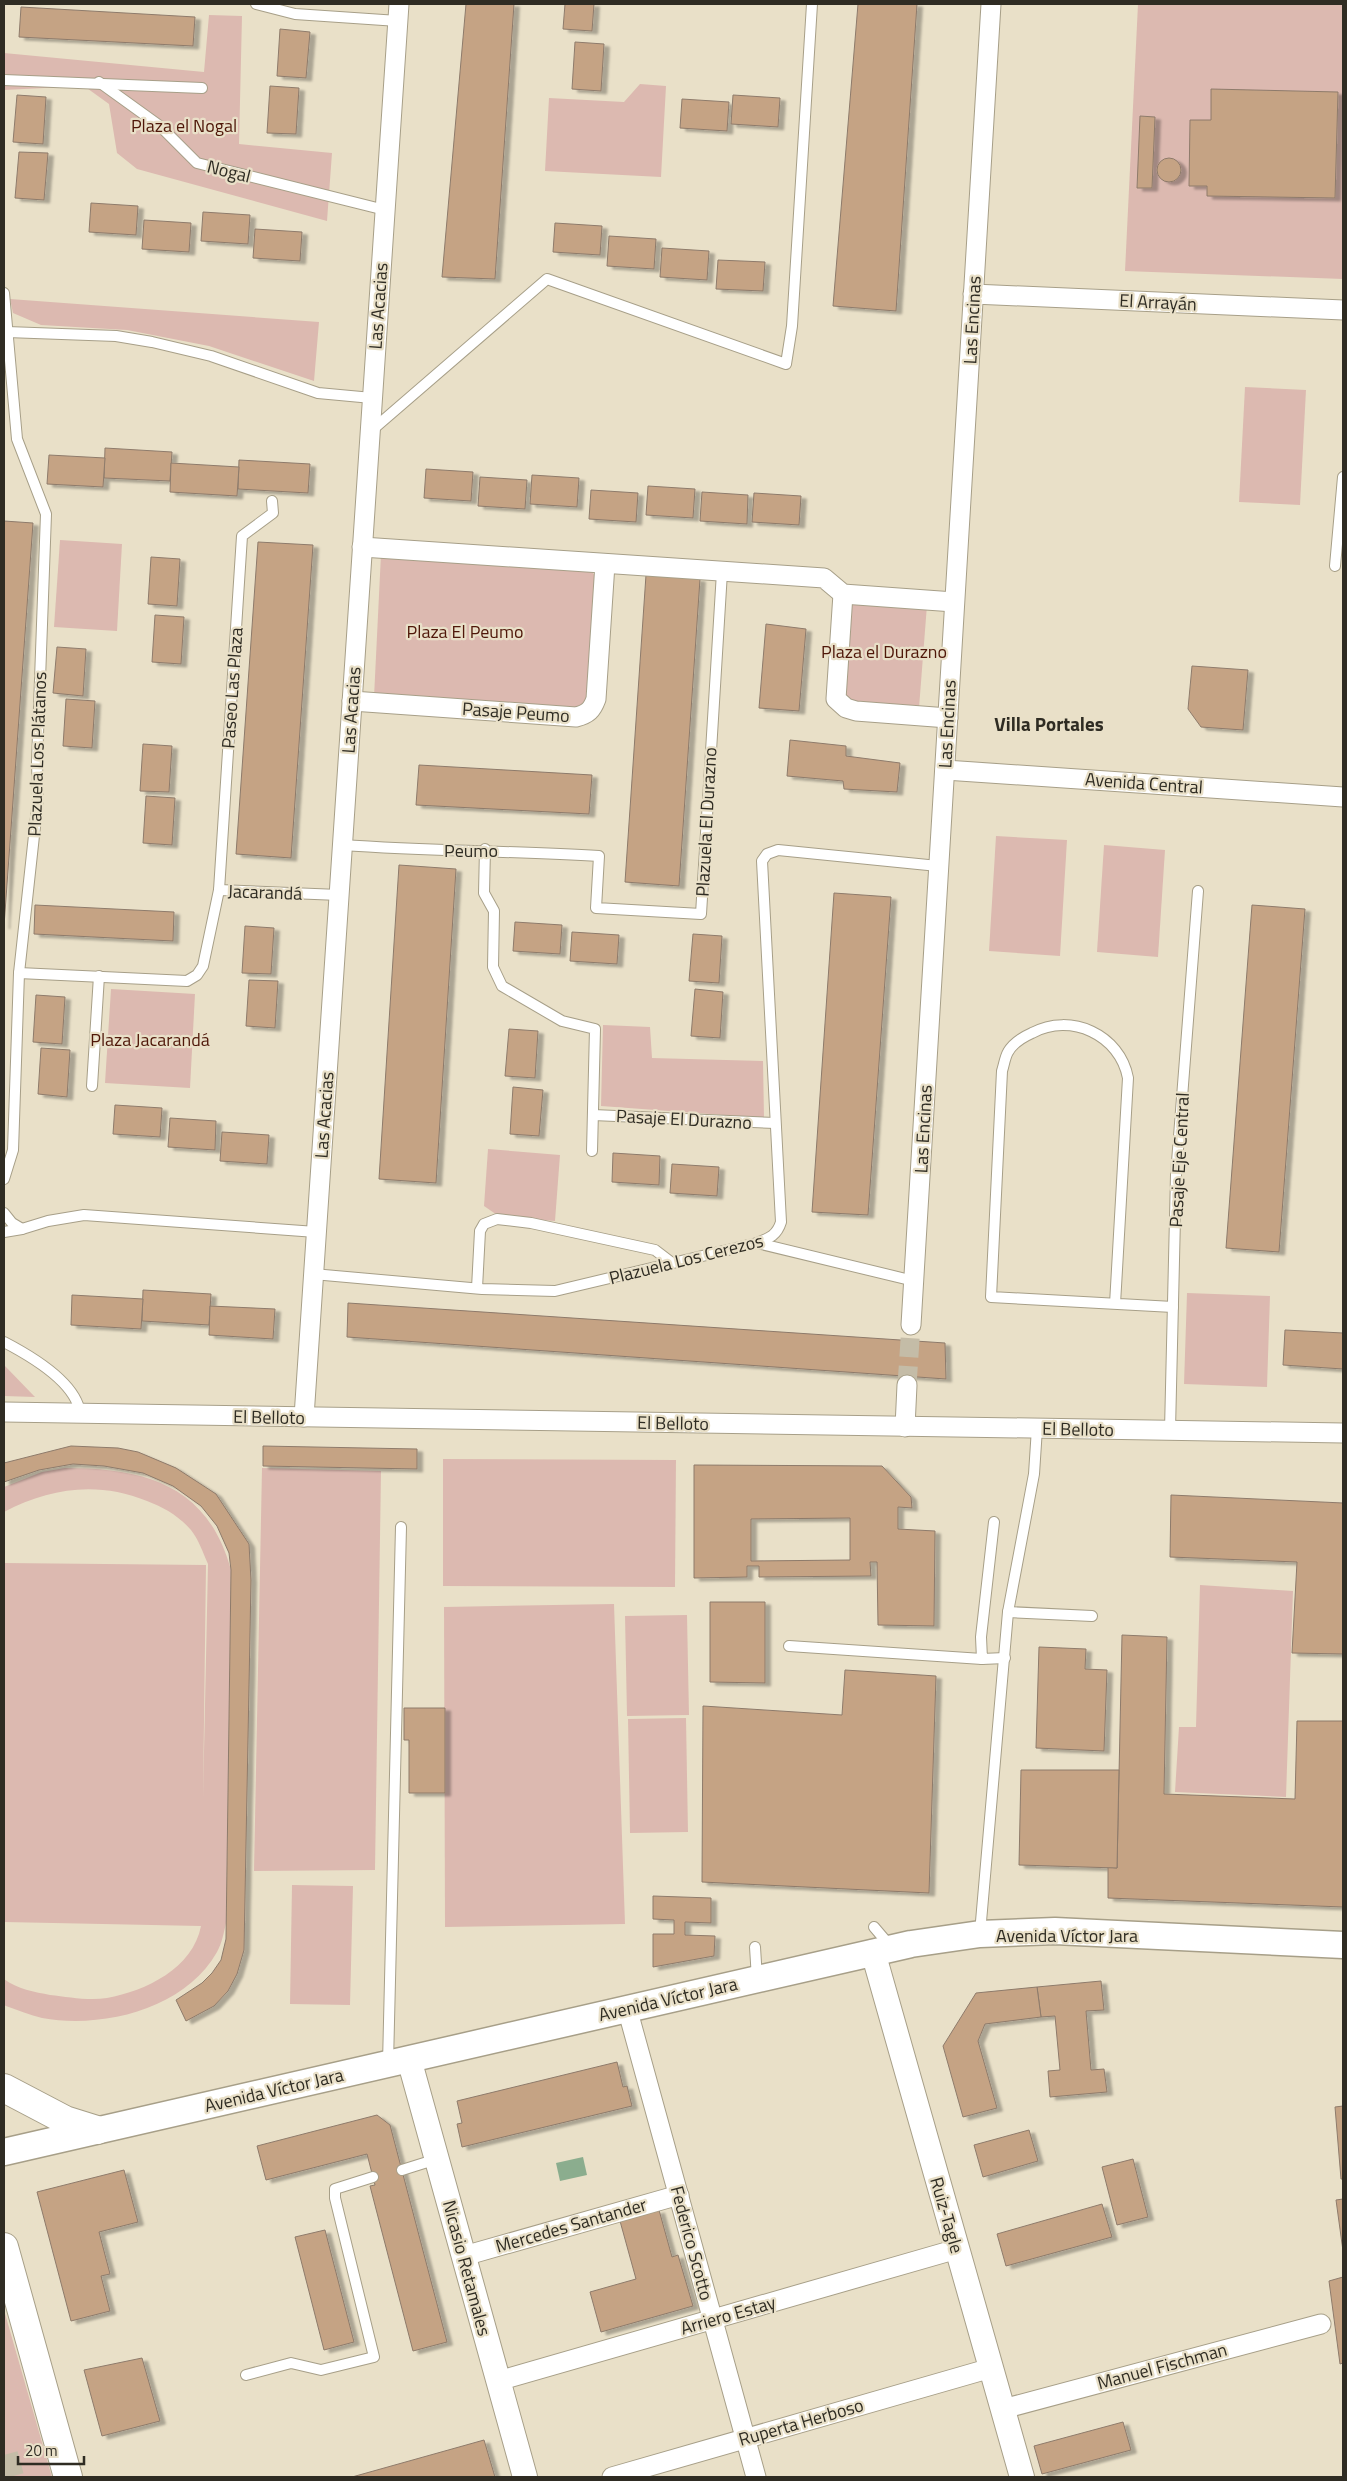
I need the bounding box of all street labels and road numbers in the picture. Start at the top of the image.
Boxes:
street label: Nogal [204,153,254,189]
street label: Las Acacias [362,262,394,350]
street label: Las Encinas [956,275,988,365]
street label: El Arrayán [1119,286,1197,318]
street label: Paseo Las Plaza [214,626,250,750]
street label: Las Acacias [335,666,367,754]
street label: Plazuela Los Plátanos [21,671,53,837]
street label: Las Encinas [931,679,963,769]
street label: Pasaje Peumo [461,695,571,729]
street label: Plazuela El Durazno [689,747,723,897]
street label: Avenida Central [1084,765,1204,801]
street label: Peumo [444,837,498,864]
street label: Jacarandá [227,877,303,907]
street label: Las Acacias [308,1071,340,1159]
street label: Las Encinas [907,1084,939,1174]
street label: Pasaje Eje Central [1162,1092,1196,1228]
street label: Pasaje El Durazno [615,1102,753,1136]
street label: Plazuela Los Cerezos [606,1227,766,1291]
street label: El Belloto [233,1403,305,1431]
street label: El Belloto [637,1409,709,1437]
street label: El Belloto [1042,1415,1114,1443]
street label: Avenida Víctor Jara [996,1922,1138,1949]
street label: Avenida Víctor Jara [596,1970,740,2028]
street label: Avenida Víctor Jara [202,2061,346,2119]
street label: Ruiz-Tagle [923,2174,971,2256]
street label: Federico Scotto [664,2183,720,2303]
street label: Mercedes Santander [492,2190,650,2260]
street label: Nicasio Retamales [436,2197,498,2339]
street label: Arriero Estay [677,2288,779,2341]
street label: Manuel Fischman [1094,2336,1230,2396]
street label: Ruperta Herboso [735,2391,867,2453]

